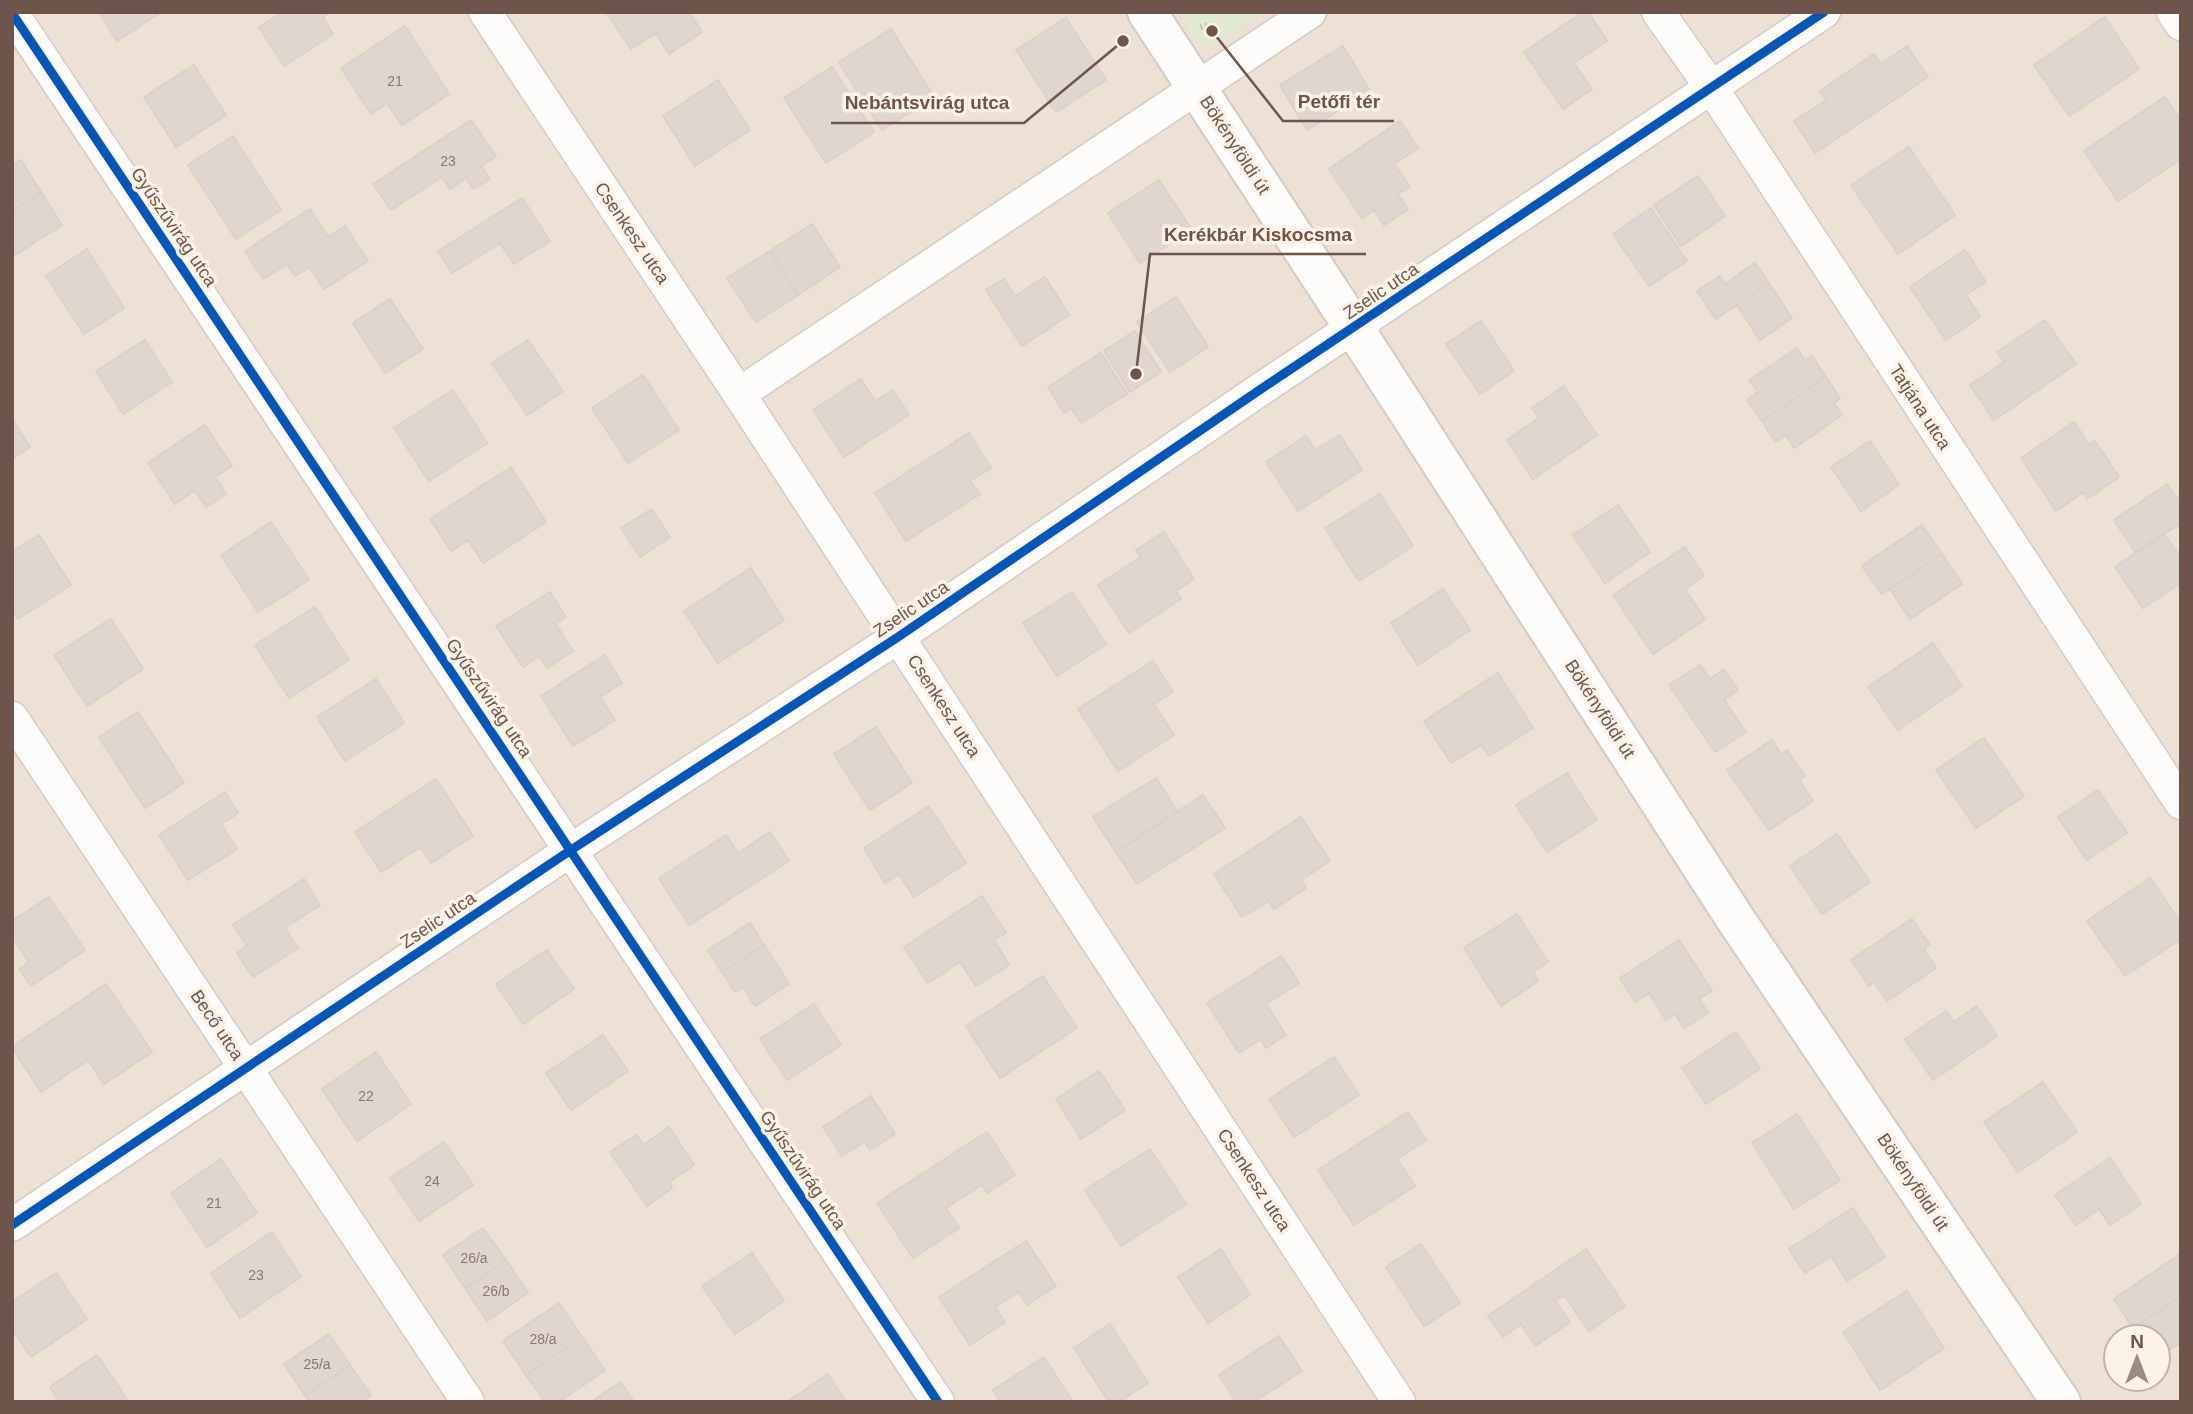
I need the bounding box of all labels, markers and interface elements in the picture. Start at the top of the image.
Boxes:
house number: 21 [387,73,403,89]
callout: Petőfi tér [1283,81,1394,121]
callout: Nebántsvirág utca [831,83,1024,123]
text: Petőfi tér [1298,91,1381,112]
text: Nebántsvirág utca [845,92,1010,113]
street label: Bökényföldi út [1196,92,1274,198]
house number: 23 [440,153,456,169]
street label: Gyűszűvirág utca [127,164,222,291]
street label: Csenkesz utca [591,178,674,288]
callout: Kerékbár Kiskocsma [1150,214,1366,254]
text: Kerékbár Kiskocsma [1164,224,1352,245]
street label: Zselic utca [1340,258,1423,323]
street label: Tatjána utca [1885,361,1955,454]
street label: Zselic utca [870,576,953,641]
street label: Gyűszűvirág utca [442,635,537,762]
street label: Csenkesz utca [903,651,985,762]
street label: Bökényföldi út [1561,656,1639,762]
street label: Zselic utca [397,887,480,952]
street label: Becő utca [186,986,248,1065]
house number: 22 [358,1088,374,1104]
street label: Gyűszűvirág utca [756,1107,851,1234]
street label: Csenkesz utca [1213,1125,1295,1236]
street label: Bökényföldi út [1873,1130,1953,1234]
house number: 24 [424,1173,440,1189]
house number: 21 [206,1195,222,1211]
house number: 26/a [460,1250,488,1266]
house number: 23 [248,1267,264,1283]
house number: 26/b [482,1283,510,1299]
north arrow [2102,1323,2172,1393]
house number: 28/a [529,1331,557,1347]
text: N [2130,1331,2144,1352]
house number: 25/a [303,1356,331,1372]

